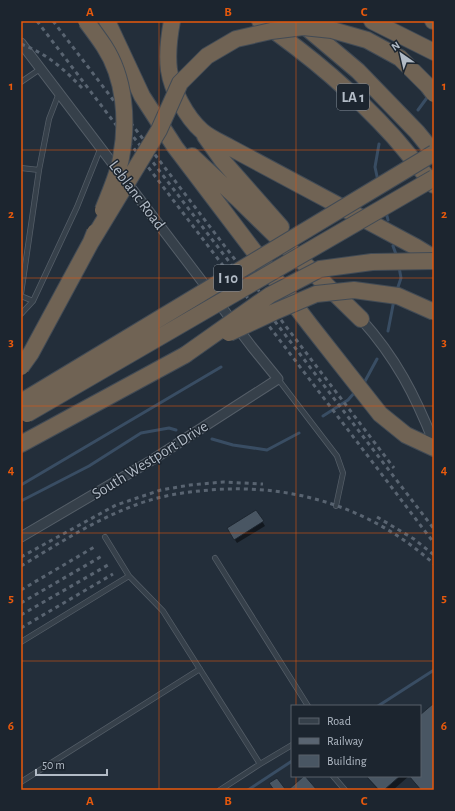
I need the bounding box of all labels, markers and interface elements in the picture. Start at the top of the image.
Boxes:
text: A [86,6,94,19]
text: B [224,6,232,19]
text: C [361,6,368,19]
north arrow [381,34,421,74]
text: N [389,39,402,53]
text: 1 [9,80,13,93]
text: 1 [442,80,446,93]
road number: LA 1 [337,84,369,110]
street label: Leblanc Road [106,157,168,233]
text: 2 [8,208,14,221]
text: 2 [441,208,447,221]
road number: I 10 [214,265,242,291]
text: 3 [8,336,14,349]
text: 3 [441,336,447,349]
street label: South Westport Drive [89,418,211,502]
text: 4 [8,464,15,477]
text: 4 [441,464,448,477]
text: 5 [8,592,14,605]
text: 5 [441,592,447,605]
legend [291,705,421,777]
text: Road [327,715,351,727]
text: 6 [8,720,14,733]
text: 6 [441,720,447,733]
text: Railway [327,735,363,748]
scale bar [36,751,107,777]
text: Building [327,755,367,767]
text: 50 m [42,759,65,771]
text: A [86,795,94,808]
text: B [224,795,232,808]
text: C [361,795,368,808]

